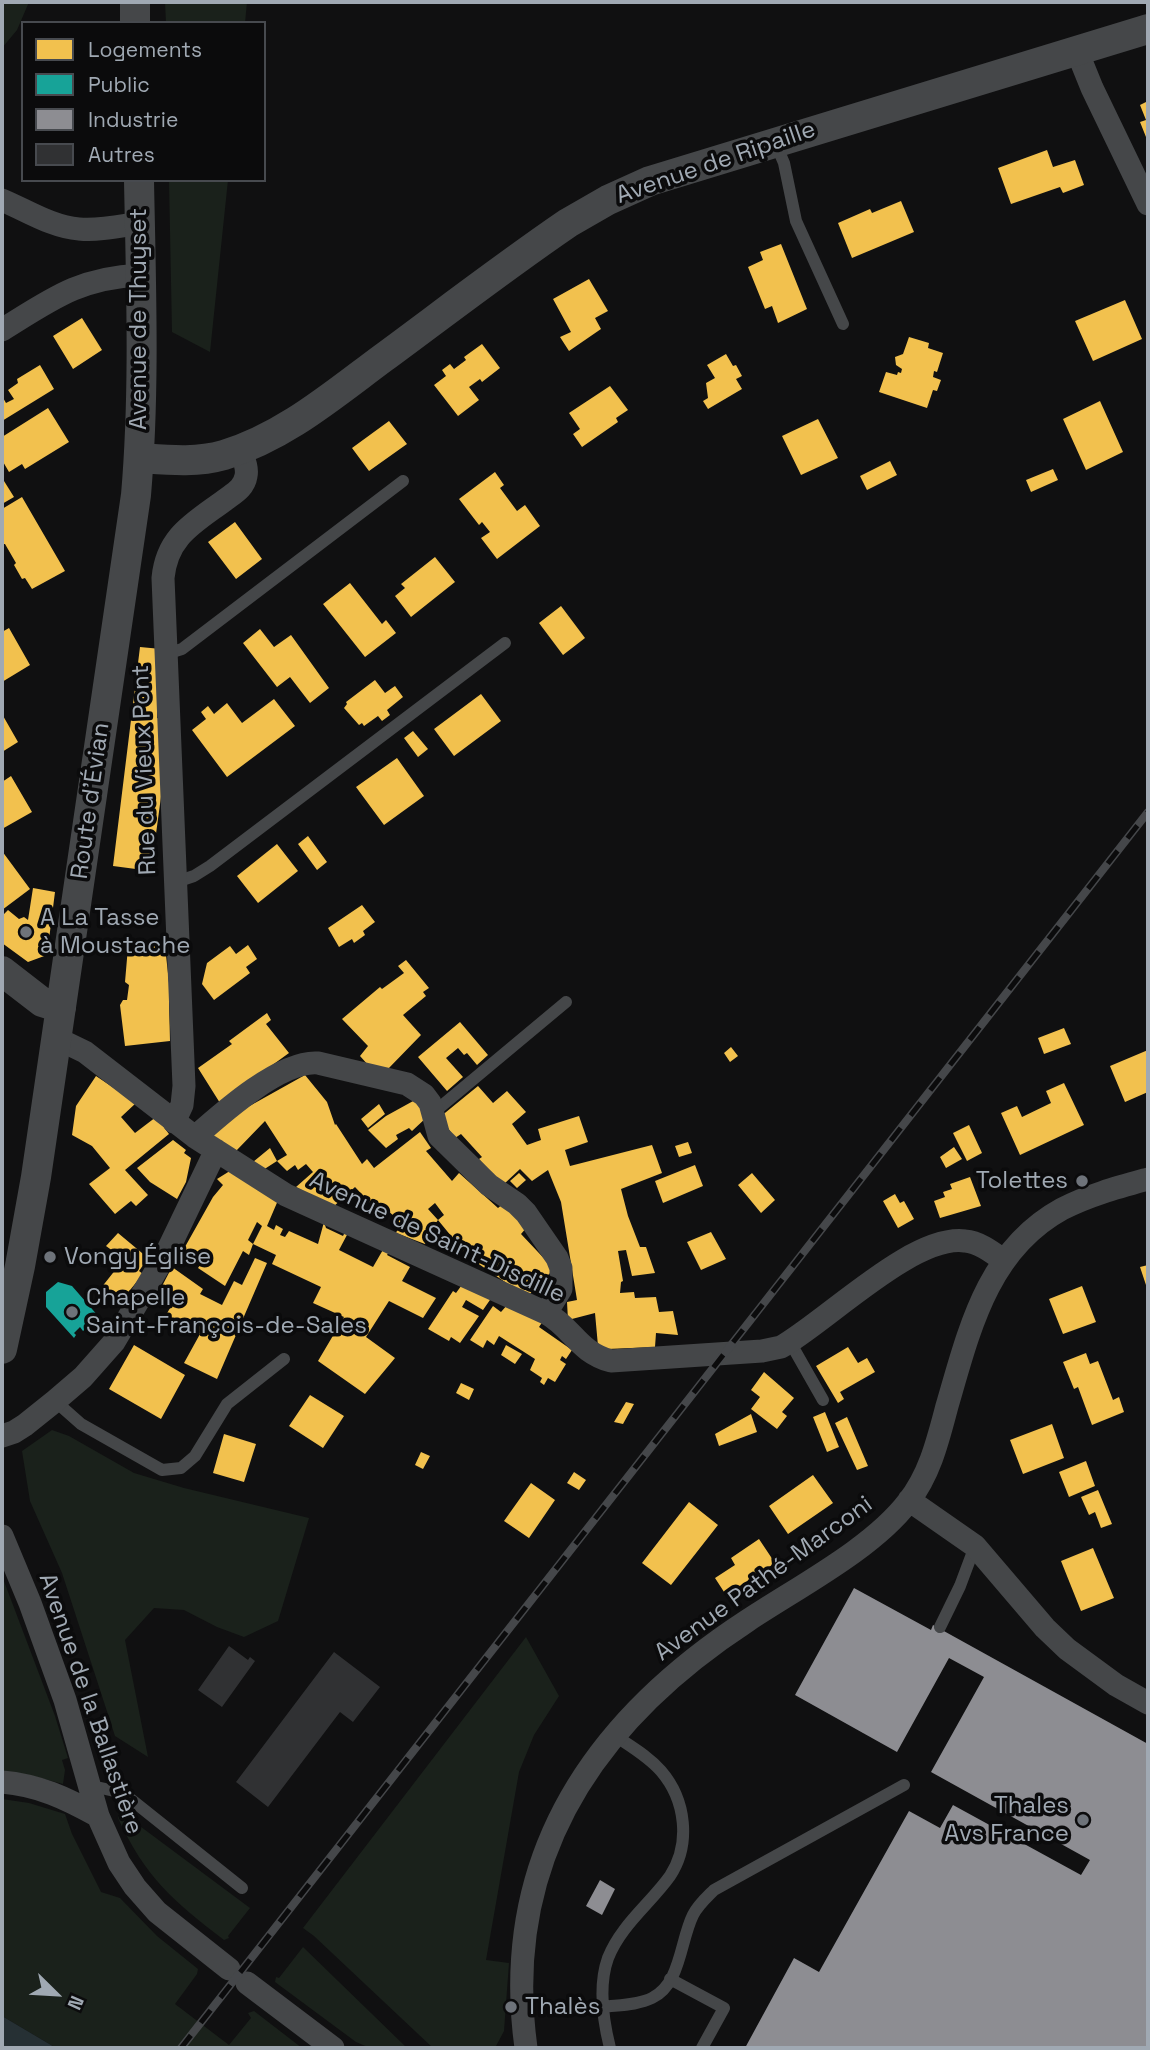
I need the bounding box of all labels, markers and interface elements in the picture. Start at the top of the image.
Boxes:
legend [21,21,266,182]
text: Logements [88,36,202,63]
text: Public [88,71,150,98]
text: Industrie [88,106,178,133]
street label: Avenue de Ripaille [613,115,819,211]
text: Autres [88,141,155,168]
street label: Avenue de Thuyset [125,208,153,430]
street label: Rue du Vieux Pont [127,664,163,876]
street label: Route d'Évian [66,721,116,881]
place label: A La Tasse à Moustache [40,904,190,960]
marker: A La Tasse à Moustache [18,924,34,940]
street label: Avenue de Saint-Disdille [305,1166,569,1310]
place label: Tolettes [976,1167,1068,1195]
marker: Tolettes [1074,1173,1090,1189]
place label: Vongy Église [64,1243,211,1271]
marker: Vongy Église [42,1249,58,1265]
place label: Chapelle Saint-François-de-Sales [86,1284,367,1340]
marker: Chapelle Saint-François-de-Sales [64,1304,80,1320]
street label: Avenue Pathé-Marconi [650,1490,878,1668]
street label: Avenue de la Ballastière [32,1570,148,1838]
place label: Thales Avs France [944,1792,1069,1848]
marker: Thales Avs France [1075,1812,1091,1828]
north arrow [21,1959,91,2029]
text: N [62,1992,90,2014]
place label: Thalès [525,1993,600,2021]
marker: Thalès [503,1999,519,2015]

